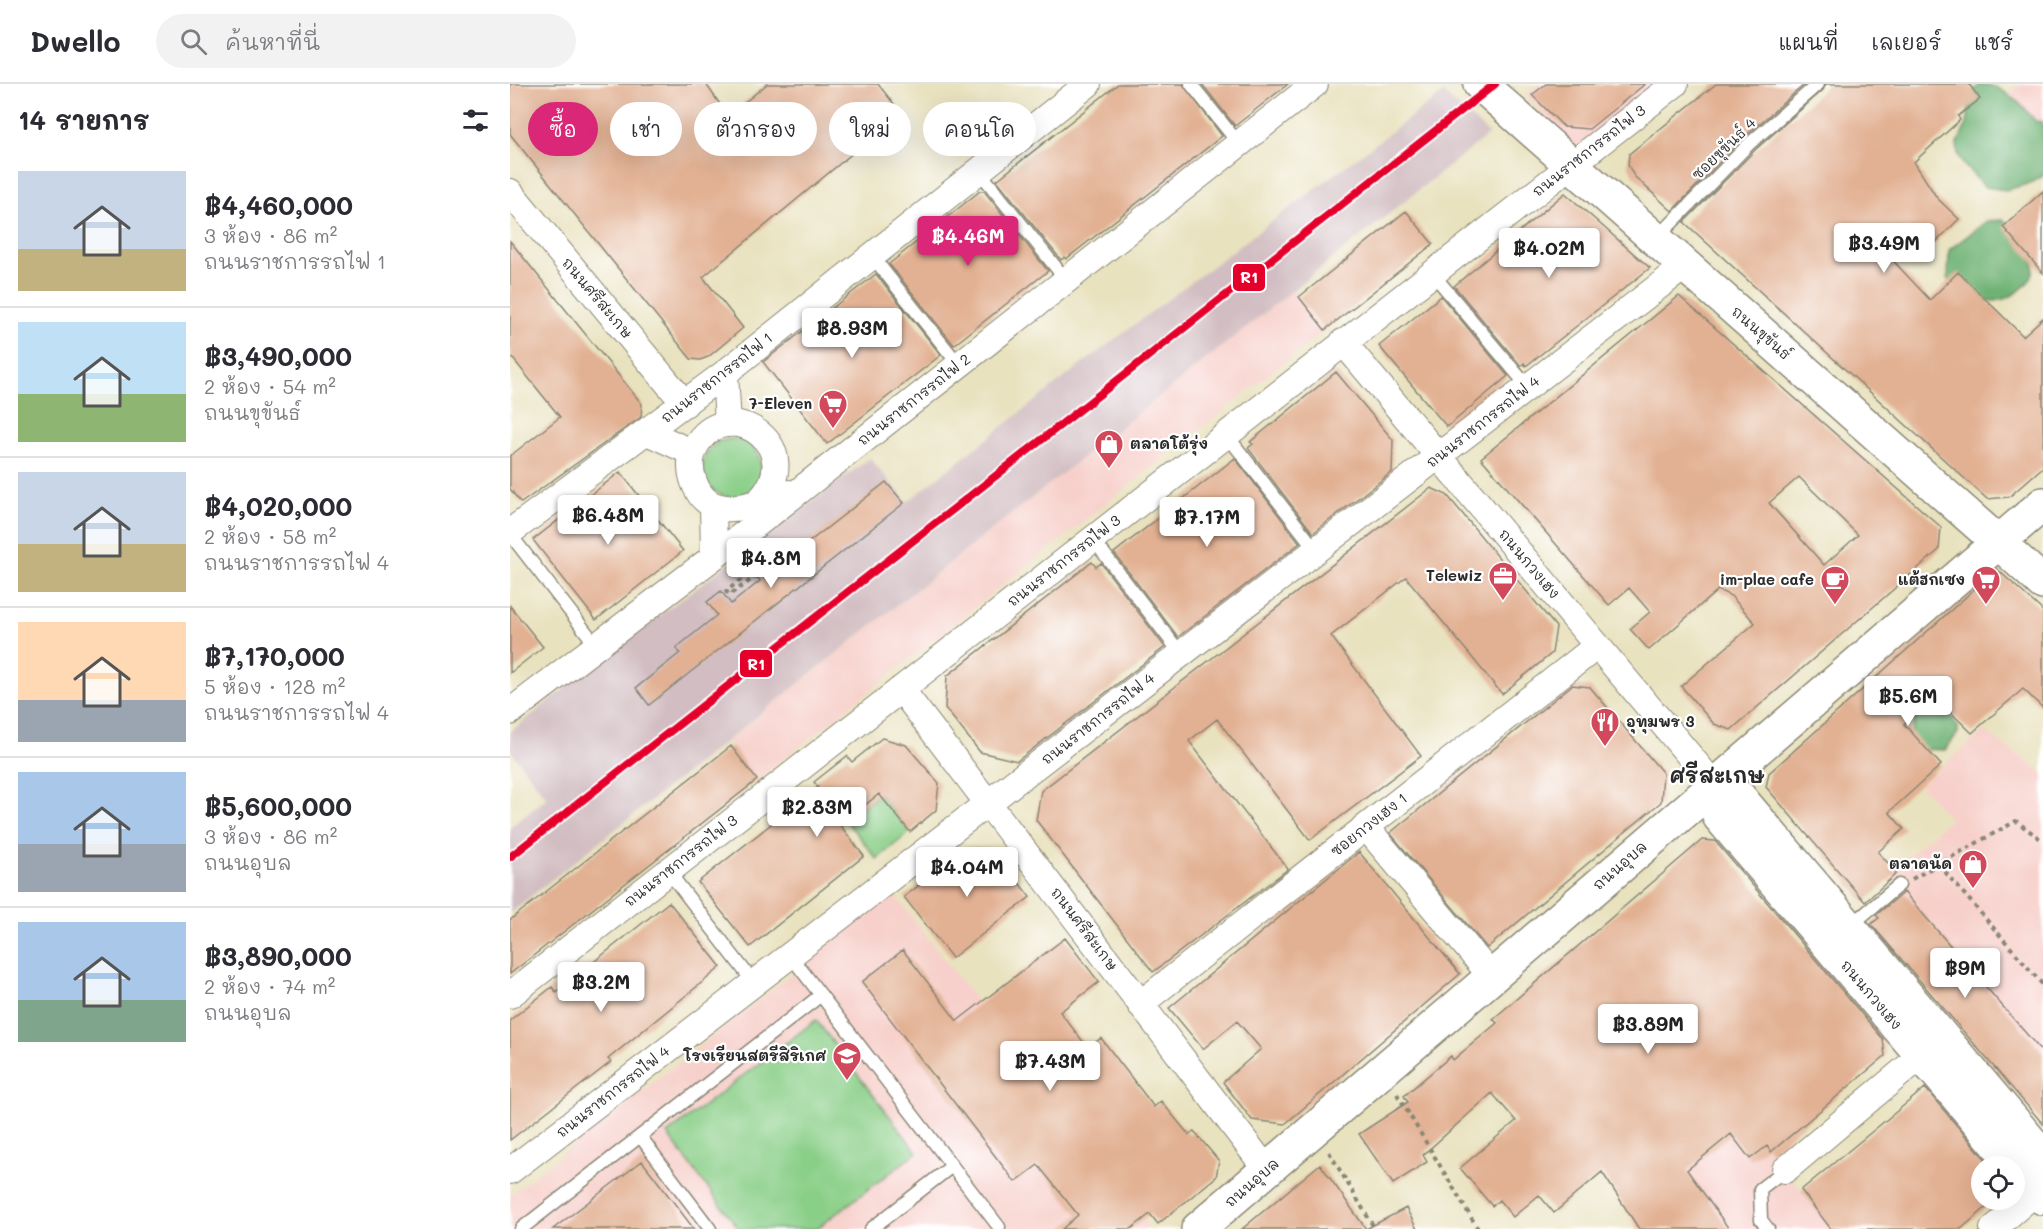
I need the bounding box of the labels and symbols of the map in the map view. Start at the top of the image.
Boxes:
street label: ถนนราชการรถไฟ 3 [1528,100,1649,201]
street label: ซอยขุขันธ์ 4 [1687,112,1761,185]
pin: ฿4.46M [919,216,1017,267]
pin: ฿3.49M [1835,223,1933,274]
pin: ฿4.02M [1500,228,1598,279]
street label: ถนนศรีสะเกษ [558,253,638,342]
line badge: R1 [1232,263,1266,292]
text: R1 [1240,266,1258,287]
street label: ถนนขุขันธ์ [1726,301,1796,365]
pin: ฿8.93M [803,308,901,359]
street label: ถนนราชการรถไฟ 1 [656,327,776,427]
street label: ถนนราชการรถไฟ 2 [853,349,974,450]
street label: ถนนราชการรถไฟ 4 [1422,371,1543,472]
supermarket icon: 7-Eleven [817,388,849,430]
place label: 7-Eleven [749,393,812,413]
shop icon: ตลาดโต้รุ่ง [1093,428,1125,470]
place label: ตลาดโต้รุ่ง [1130,433,1208,456]
pin: ฿6.48M [559,495,657,546]
pin: ฿7.17M [1158,497,1256,548]
street label: ถนนราชการรถไฟ 3 [1003,510,1124,611]
street label: ถนนกวงเฮง [1495,524,1565,603]
pin: ฿4.8M [729,538,813,589]
office icon: Telewiz [1487,560,1519,602]
cafe icon: im-plae cafe [1819,564,1851,606]
supermarket icon: แต้ฮกเซง [1970,564,2002,606]
place label: Telewiz [1426,565,1483,585]
place label: im-plae cafe [1720,569,1814,589]
place label: แต้ฮกเซง [1898,569,1965,589]
line badge: R1 [739,649,773,678]
text: R1 [747,653,765,674]
street label: ถนนราชการรถไฟ 4 [1037,668,1158,769]
pin: ฿5.6M [1866,676,1950,727]
restaurant icon: อุทุมพร 3 [1589,706,1621,748]
place label: อุทุมพร 3 [1626,711,1694,734]
district label: ศรีสะเกษ [1670,760,1764,788]
pin: ฿2.83M [768,787,866,838]
street label: ซอยกวงเฮง 1 [1326,788,1411,861]
street label: ถนนราชการรถไฟ 3 [620,810,741,911]
street label: ถนนอุบล [1588,836,1652,896]
pin: ฿4.04M [918,847,1016,898]
shop icon: ตลาดนัด [1957,848,1989,890]
place label: ตลาดนัด [1889,853,1952,873]
street label: ถนนศรีสะเกษ [1047,883,1123,974]
pin: ฿9M [1936,948,1994,999]
street label: ถนนกวงเฮง [1837,955,1907,1034]
pin: ฿3.2M [559,962,643,1013]
pin: ฿3.89M [1599,1004,1697,1055]
school or university icon: โรงเรียนสตรีสิริเกศ [831,1040,863,1082]
street label: ถนนราชการรถไฟ 4 [552,1041,673,1142]
pin: ฿7.43M [1001,1041,1099,1092]
place label: โรงเรียนสตรีสิริเกศ [682,1044,826,1065]
street label: ถนนอุบล [1220,1153,1284,1213]

